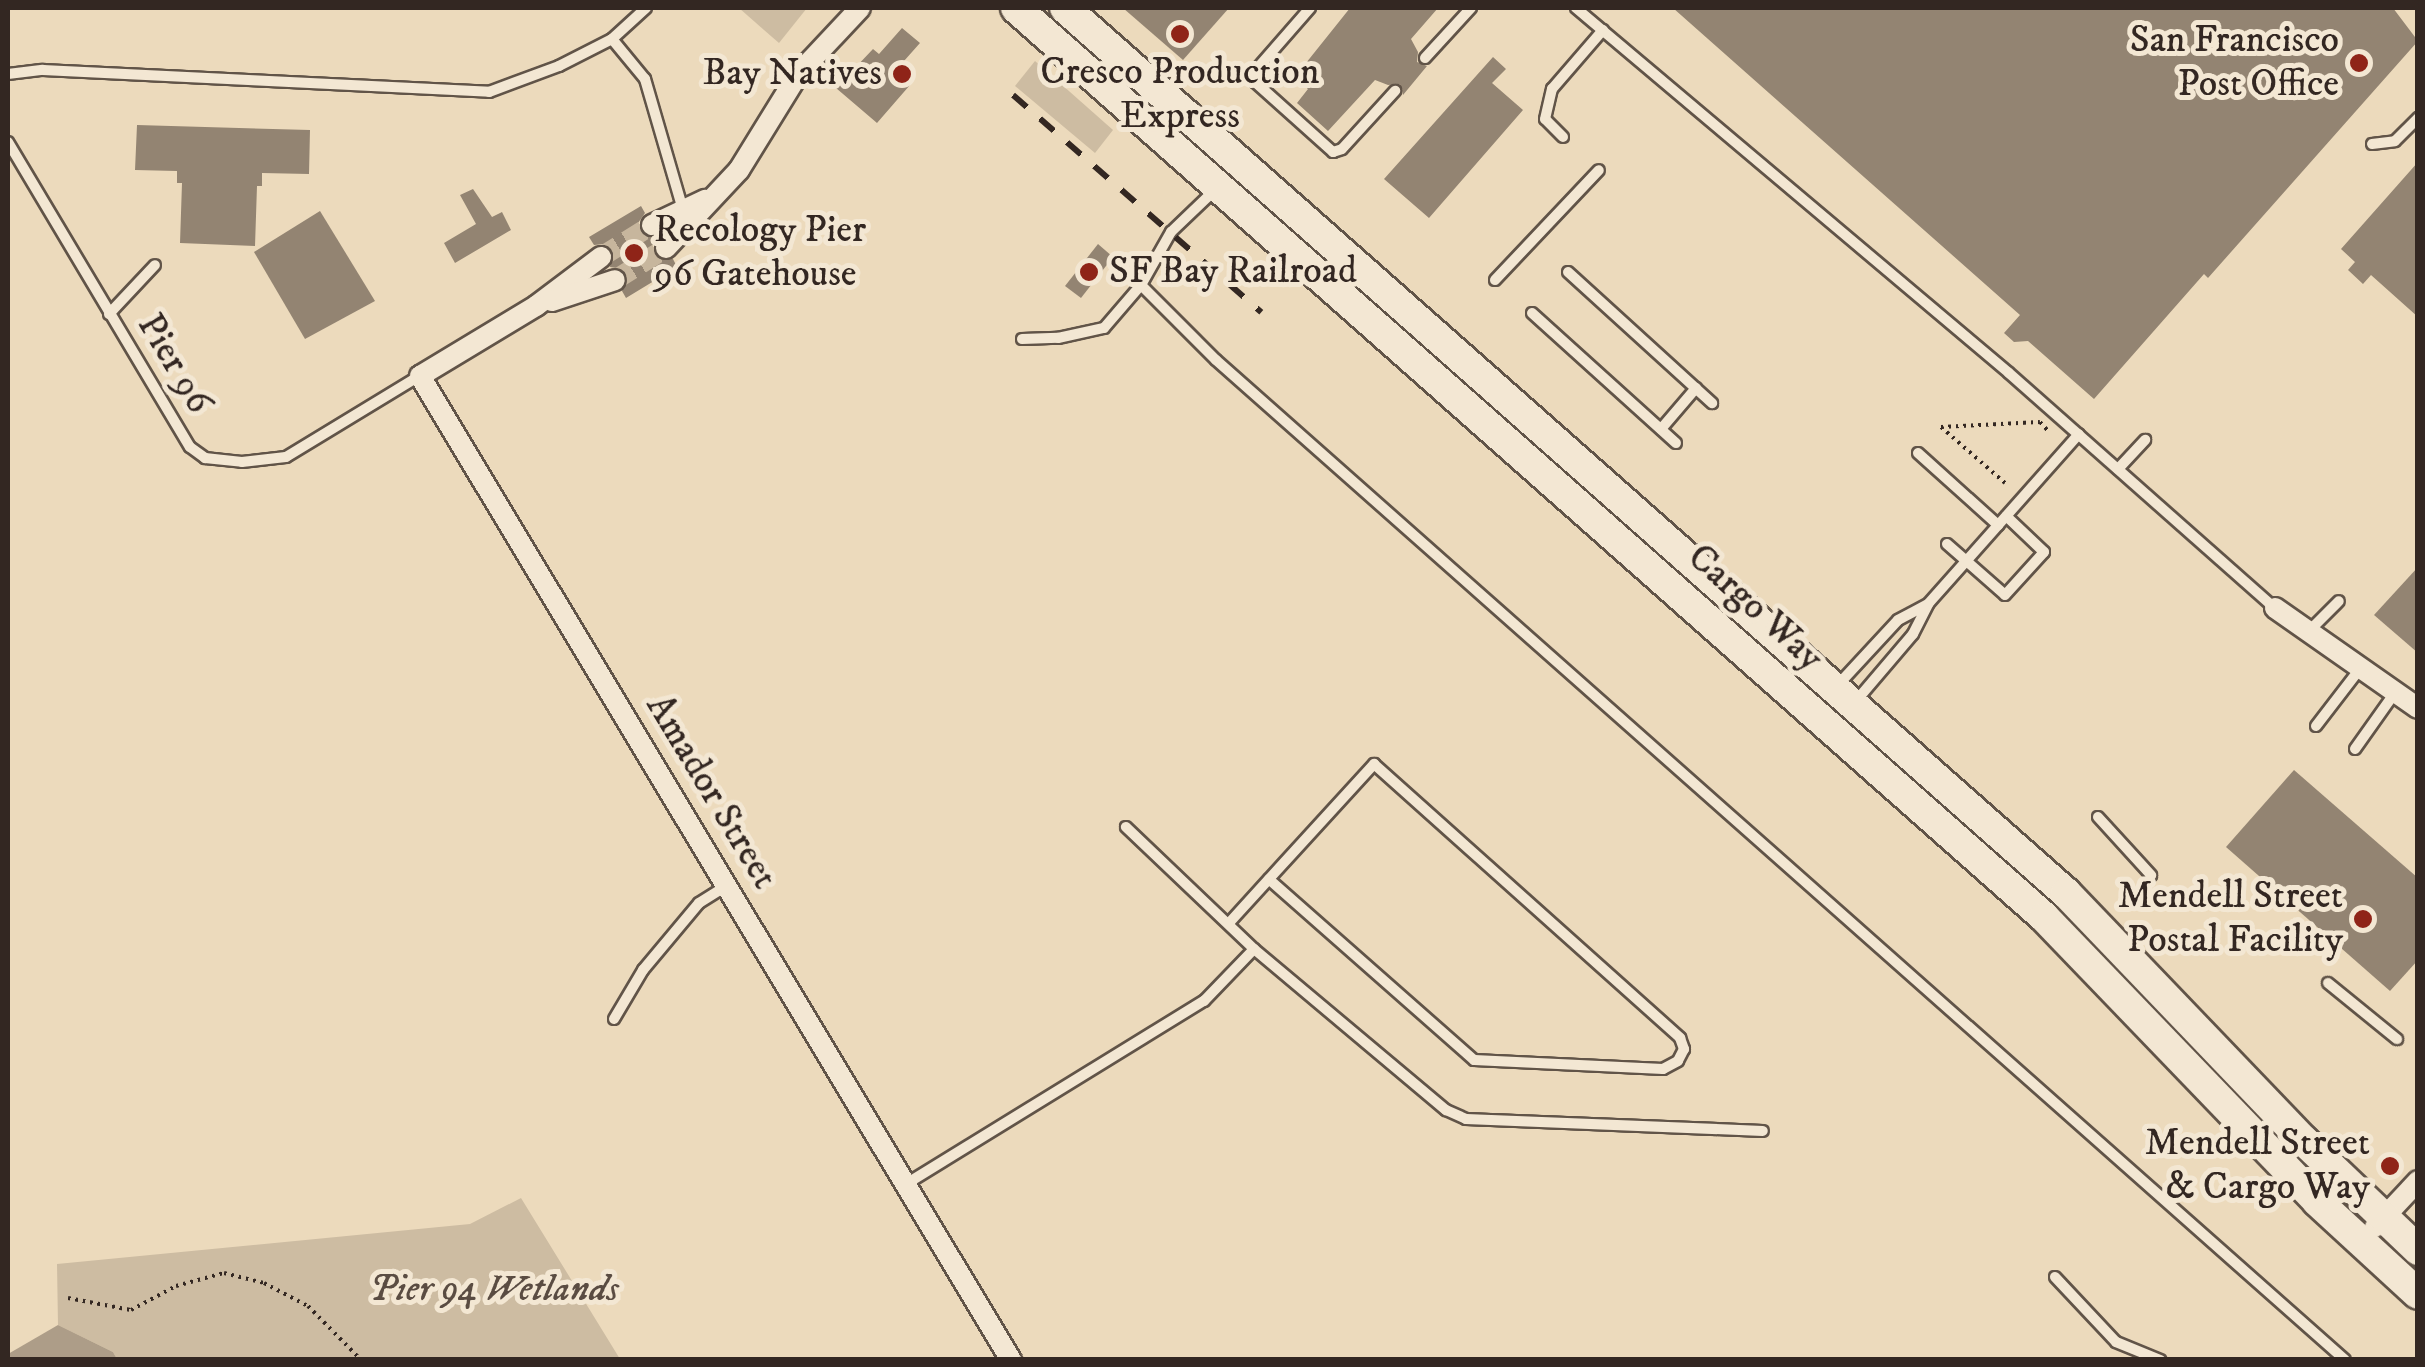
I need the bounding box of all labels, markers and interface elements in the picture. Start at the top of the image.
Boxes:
place label: San Francisco Post Office [2130,18,2339,107]
marker: Cresco Production Express [1169,23,1191,45]
place label: Cresco Production Express [1040,50,1320,140]
place label: Bay Natives [702,51,882,97]
marker: San Francisco Post Office [2348,52,2370,74]
marker: Bay Natives [891,63,913,85]
place label: Recology Pier 96 Gatehouse [654,208,866,298]
marker: Recology Pier 96 Gatehouse [623,242,645,264]
place label: SF Bay Railroad [1109,249,1357,295]
marker: SF Bay Railroad [1078,261,1100,283]
street label: Pier 96 [126,306,222,422]
street label: Cargo Way [1678,535,1832,681]
street label: Amador Street [635,687,787,897]
place label: Mendell Street Postal Facility [2118,874,2343,964]
marker: Mendell Street Postal Facility [2352,908,2374,930]
place label: Mendell Street & Cargo Way [2145,1121,2370,1210]
marker: Mendell Street & Cargo Way [2379,1155,2401,1177]
park label: Pier 94 Wetlands [369,1267,619,1313]

